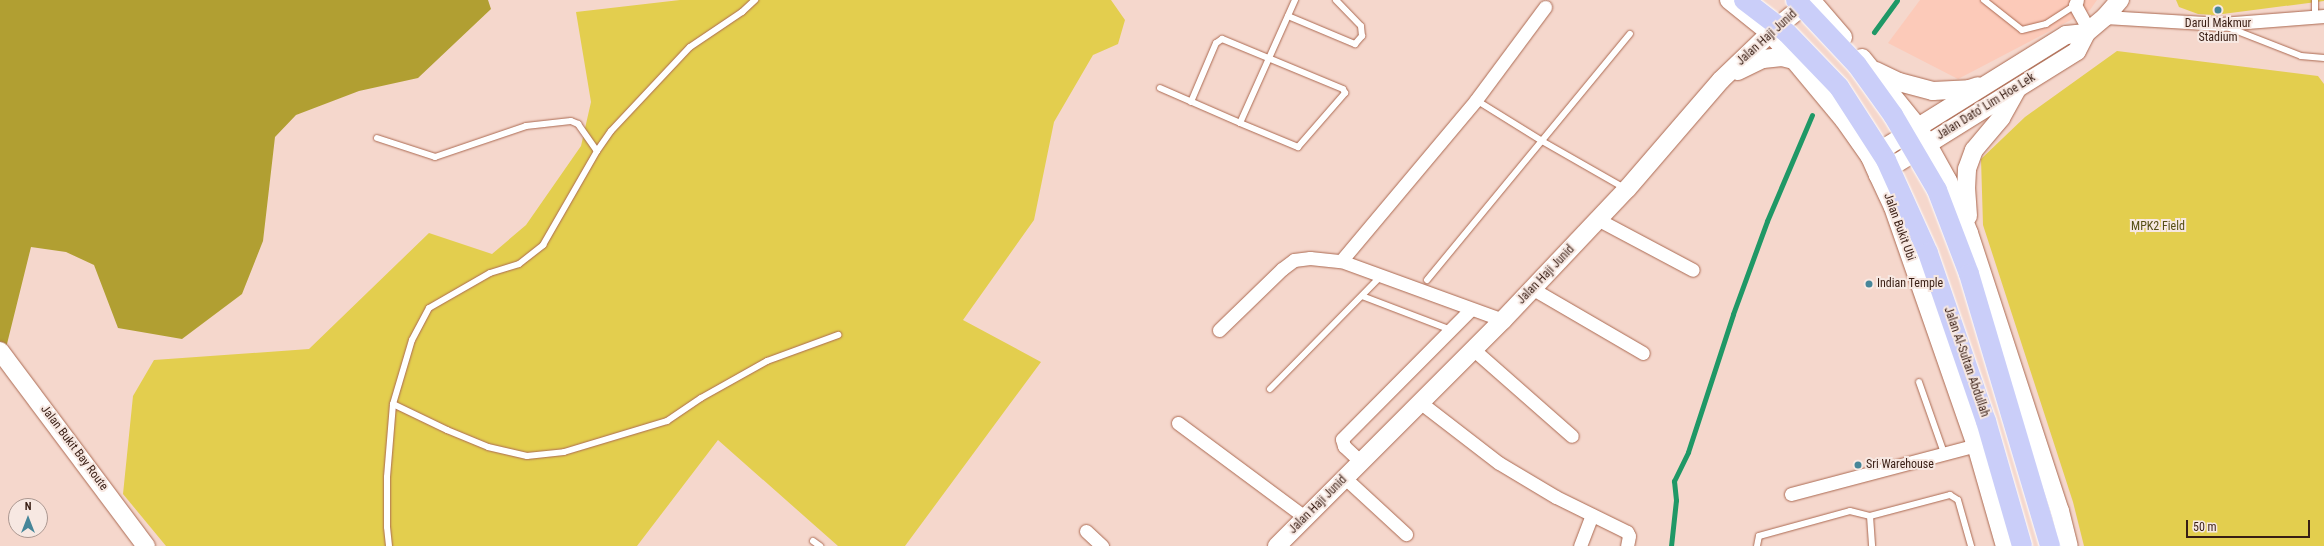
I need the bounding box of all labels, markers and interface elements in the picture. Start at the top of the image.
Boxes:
marker: Darul Makmur Stadium [2213,5,2223,15]
street label: Jalan Haji Junid [1734,7,1800,69]
place label: Darul Makmur Stadium [2185,17,2251,45]
street label: Jalan Dato' Lim Hoe Lek [1934,71,2038,143]
street label: Jalan Bukit Ubi [1880,191,1918,263]
park label: MPK2 Field [2131,220,2185,234]
street label: Jalan Haji Junid [1514,243,1578,307]
place label: Indian Temple [1877,277,1943,291]
marker: Indian Temple [1864,279,1874,289]
street label: Jalan Al-Sultan Abdullah [1940,305,1992,419]
street label: Jalan Bukit Bay Route [37,403,111,493]
place label: Sri Warehouse [1866,458,1934,472]
marker: Sri Warehouse [1853,460,1863,470]
street label: Jalan Haji Junid [1286,473,1350,537]
north arrow [8,498,48,538]
text: N [25,500,31,513]
scale bar [2188,512,2312,538]
text: 50 m [2193,520,2217,534]

